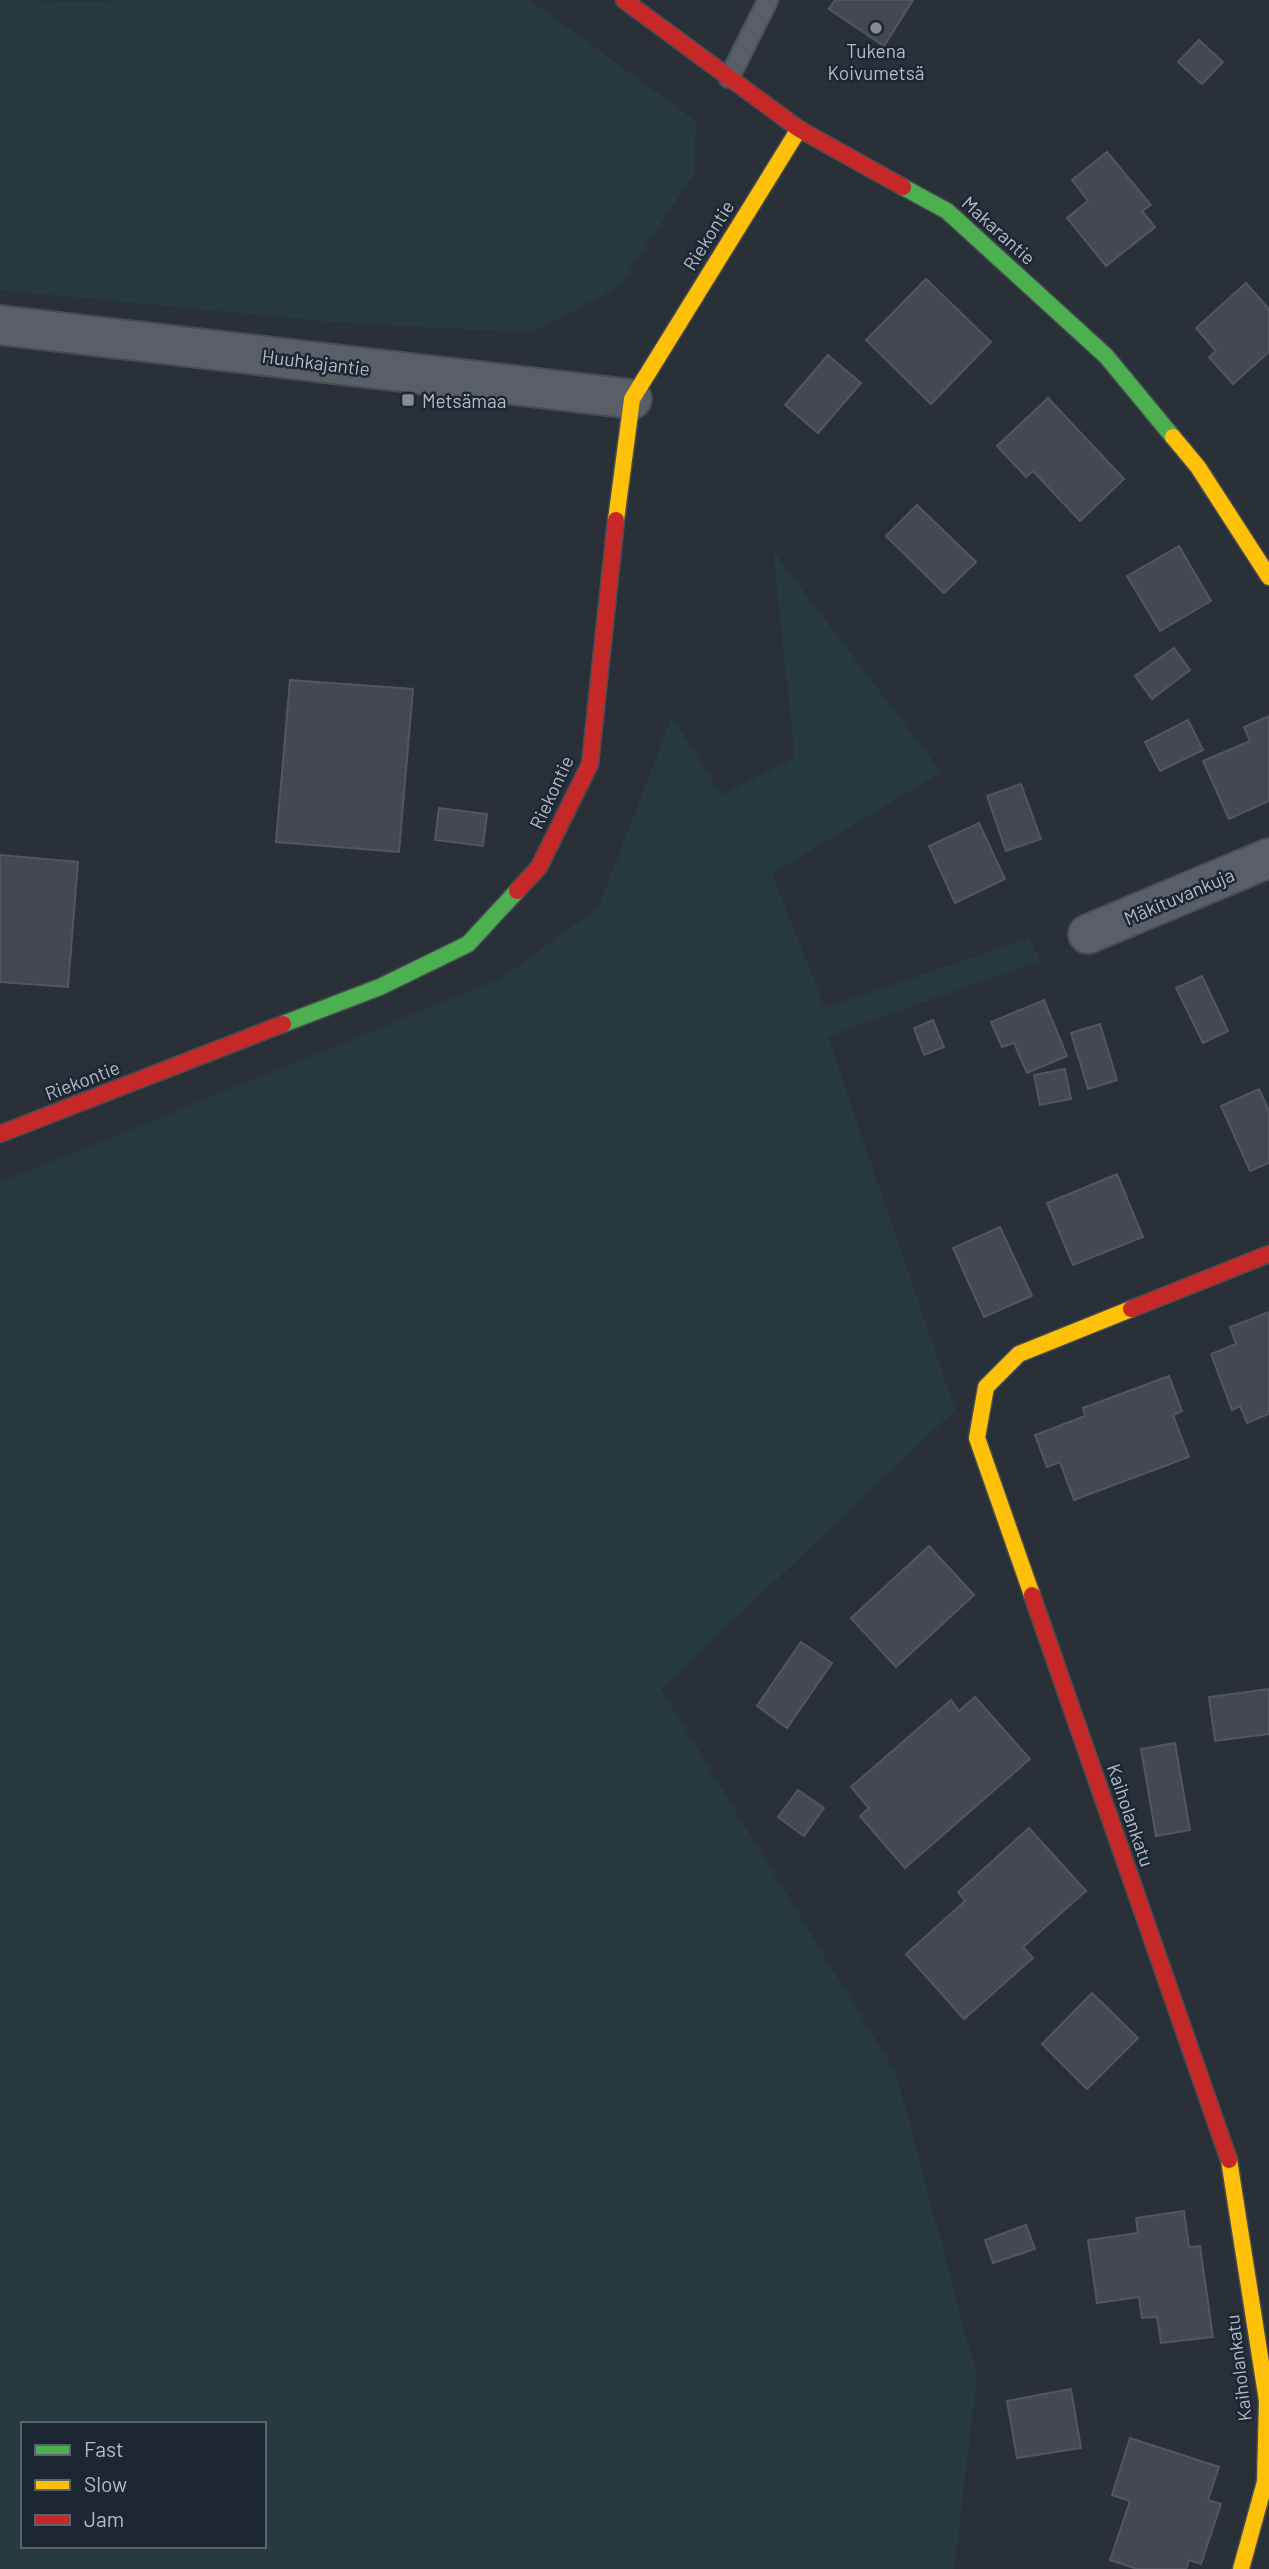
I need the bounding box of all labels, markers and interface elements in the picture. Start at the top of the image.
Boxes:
marker: Tukena Koivumetsä [868,20,884,36]
place label: Tukena Koivumetsä [827,39,925,84]
street label: Makarantie [957,191,1041,269]
street label: Riekontie [678,196,738,274]
street label: Huuhkajantie [261,344,371,380]
place label: Metsämaa [422,389,506,412]
marker: Metsämaa [400,392,416,408]
street label: Riekontie [524,752,578,832]
street label: Mäkituvankuja [1120,862,1238,930]
street label: Riekontie [41,1055,123,1105]
street label: Kaiholankatu [1103,1761,1159,1869]
street label: Kaiholankatu [1220,2313,1256,2423]
legend [21,2422,266,2548]
text: Fast [84,2436,124,2461]
text: Slow [84,2471,127,2496]
text: Jam [84,2506,124,2531]

